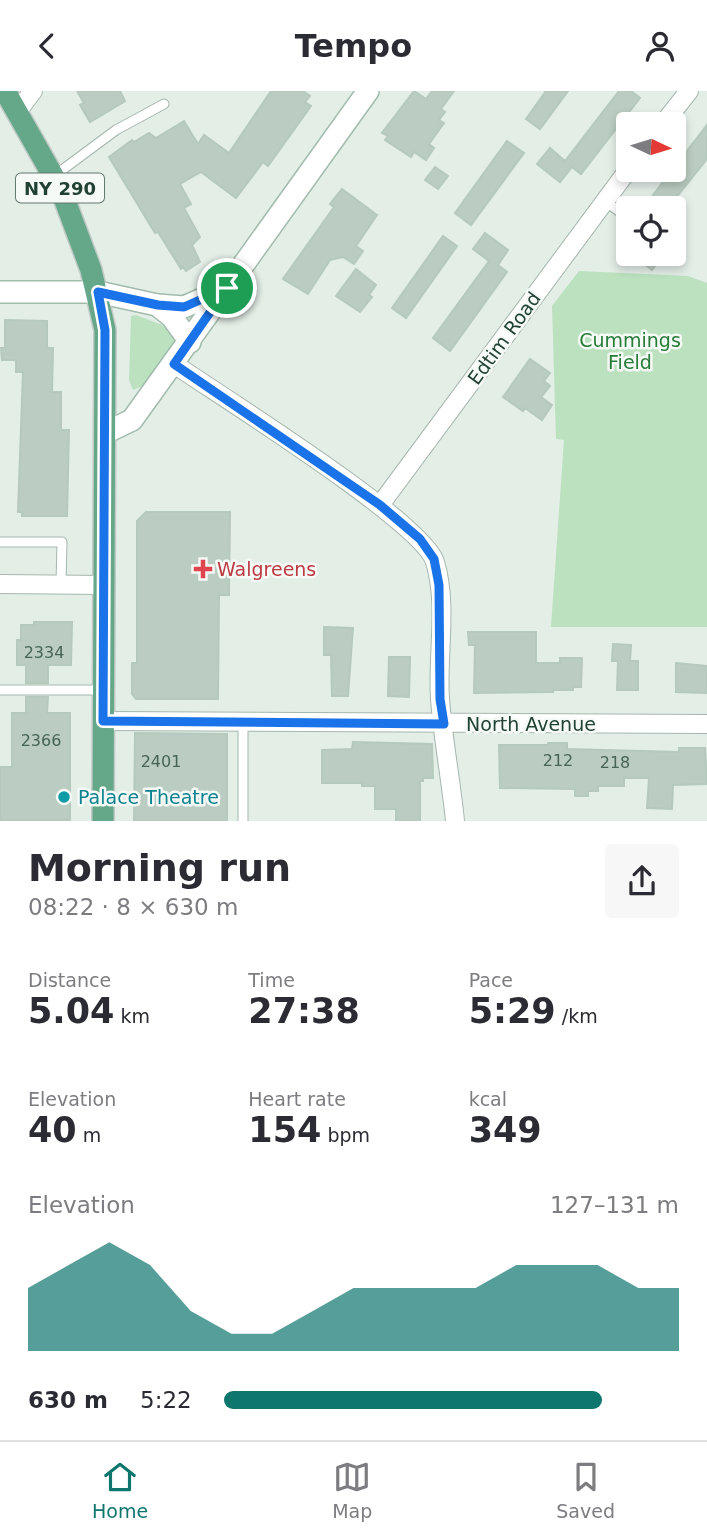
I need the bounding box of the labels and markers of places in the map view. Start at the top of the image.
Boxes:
pin [197,258,257,318]
place label: Walgreens [217,558,316,580]
marker: Walgreens [195,561,211,577]
place label: Palace Theatre [78,786,219,808]
marker: Palace Theatre [56,789,72,805]

